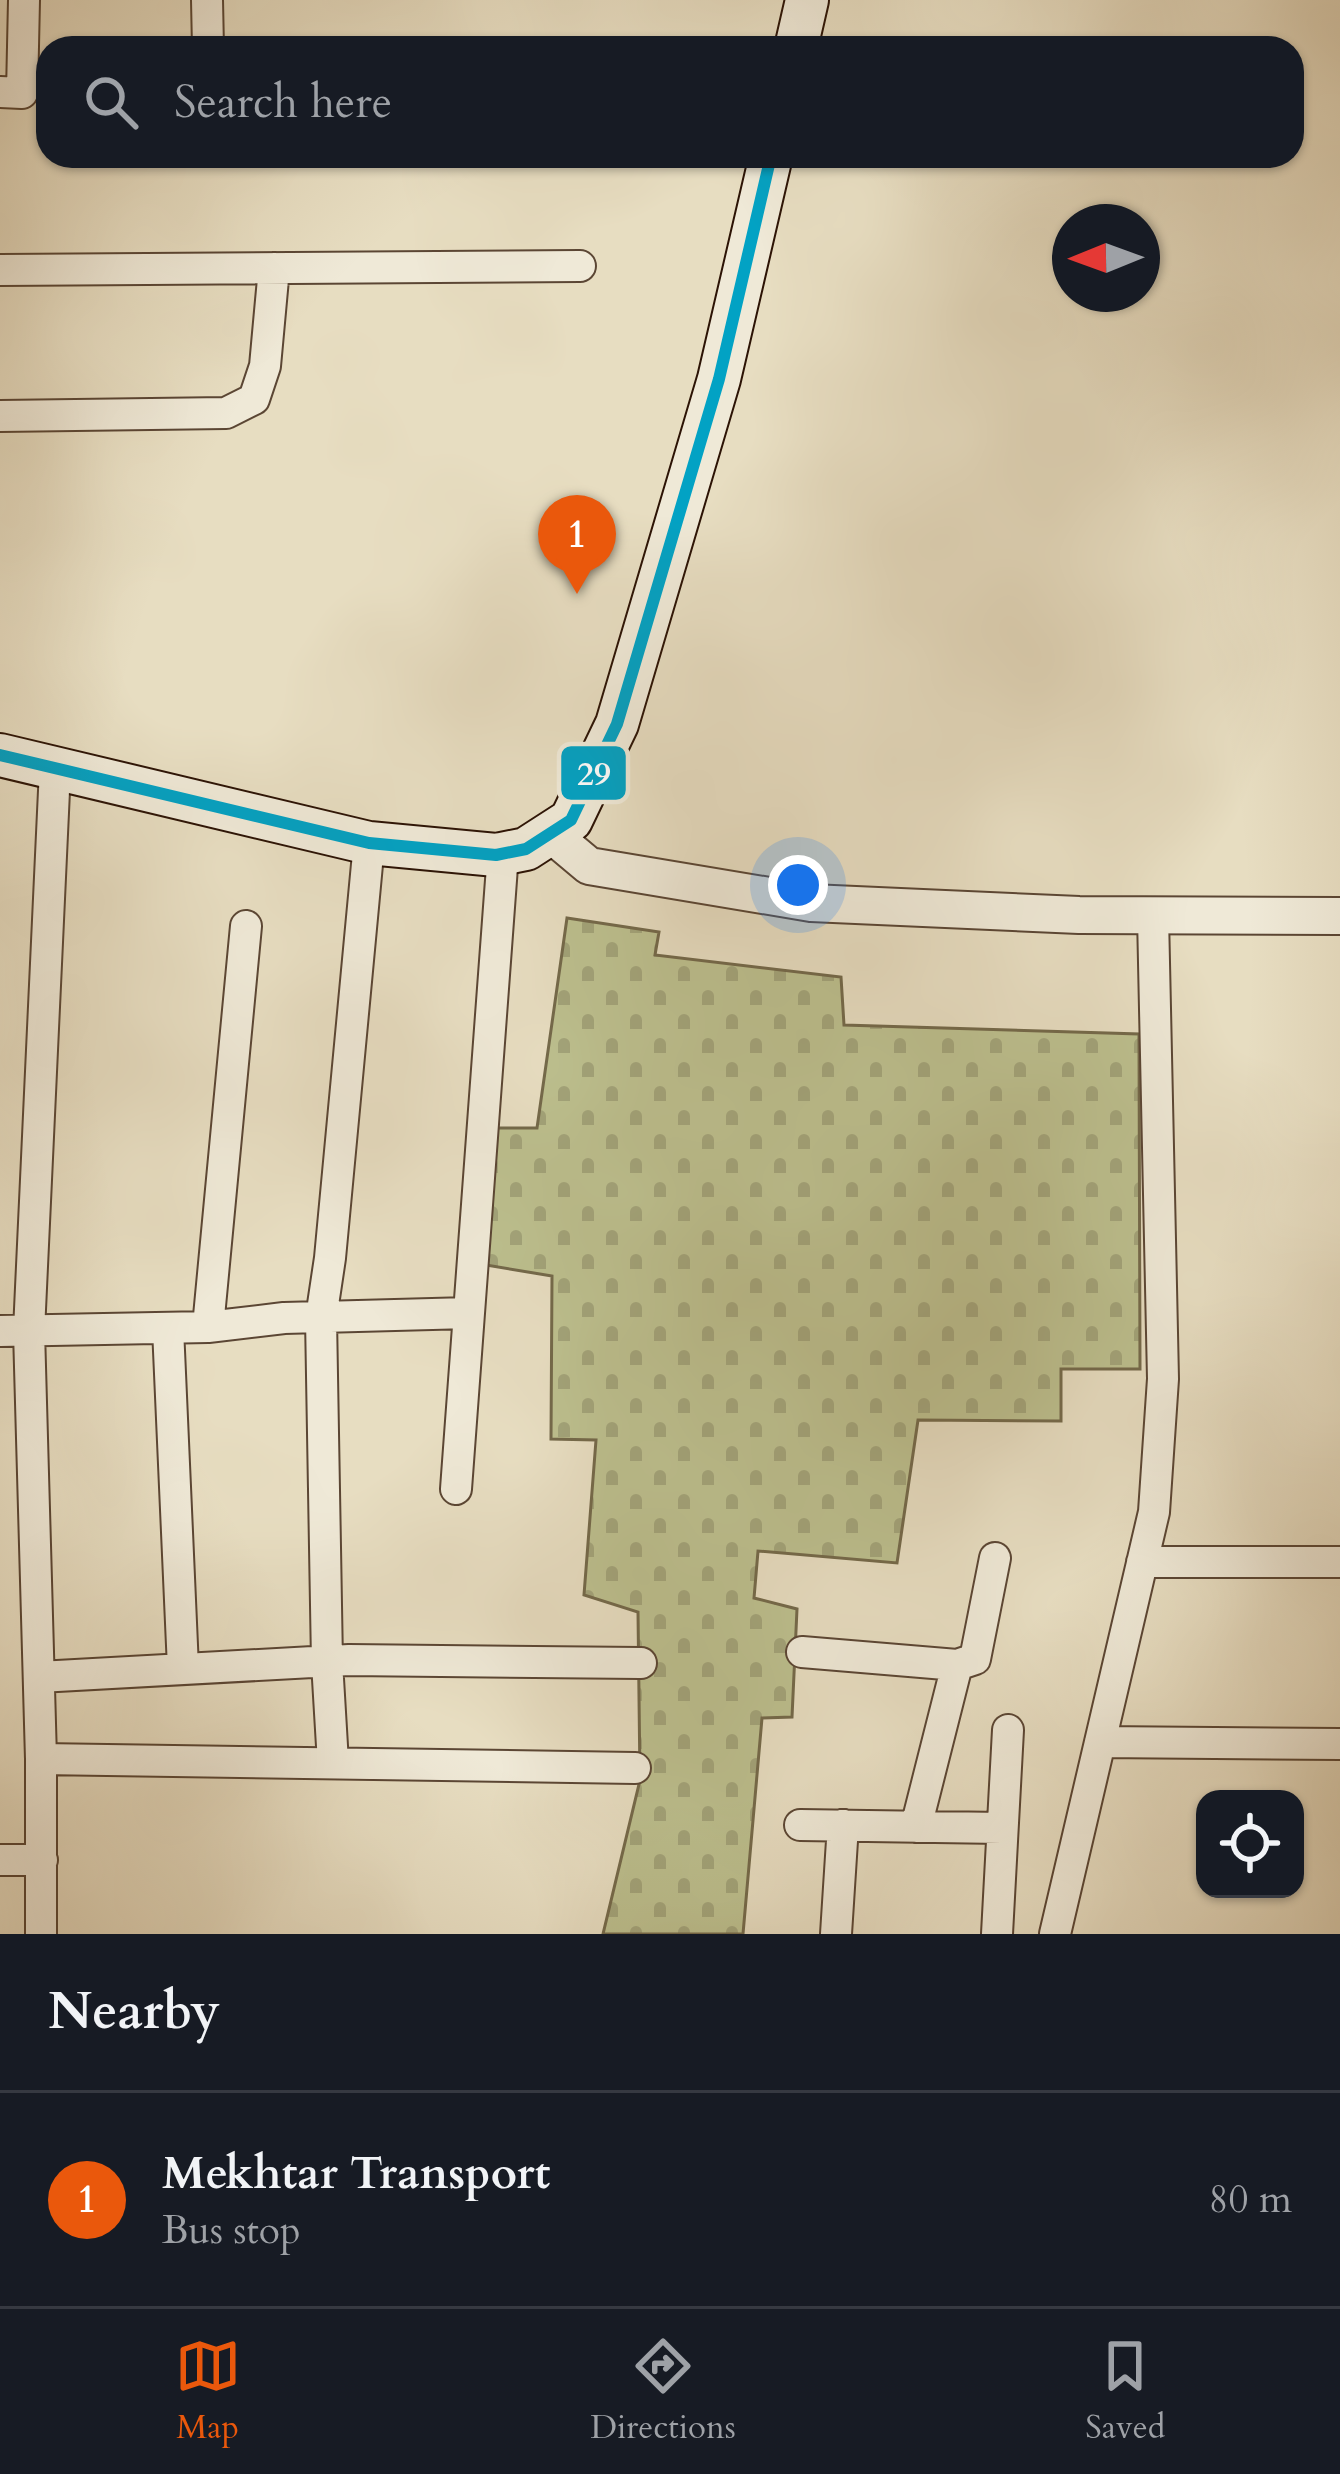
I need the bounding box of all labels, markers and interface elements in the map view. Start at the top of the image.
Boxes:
search box [36,36,1304,168]
icon: search [78,69,144,135]
text: Search here [174,72,392,133]
north arrow [1052,204,1160,312]
pin: 1 [538,495,616,594]
line badge: 29 [559,744,628,802]
text: 29 [577,752,611,797]
your location [768,855,828,915]
map controls [1196,1790,1304,1898]
button: locate [1196,1790,1304,1898]
text: Nearby [48,1977,220,2047]
text: Mekhtar Transport [162,2143,550,2204]
text: 1 [77,2173,97,2226]
text: 80 m [1209,2173,1292,2226]
text: Bus stop [162,2204,301,2257]
tab: Map [175,2333,241,2450]
tab: Directions [590,2333,736,2450]
tab: Saved [1085,2333,1165,2450]

